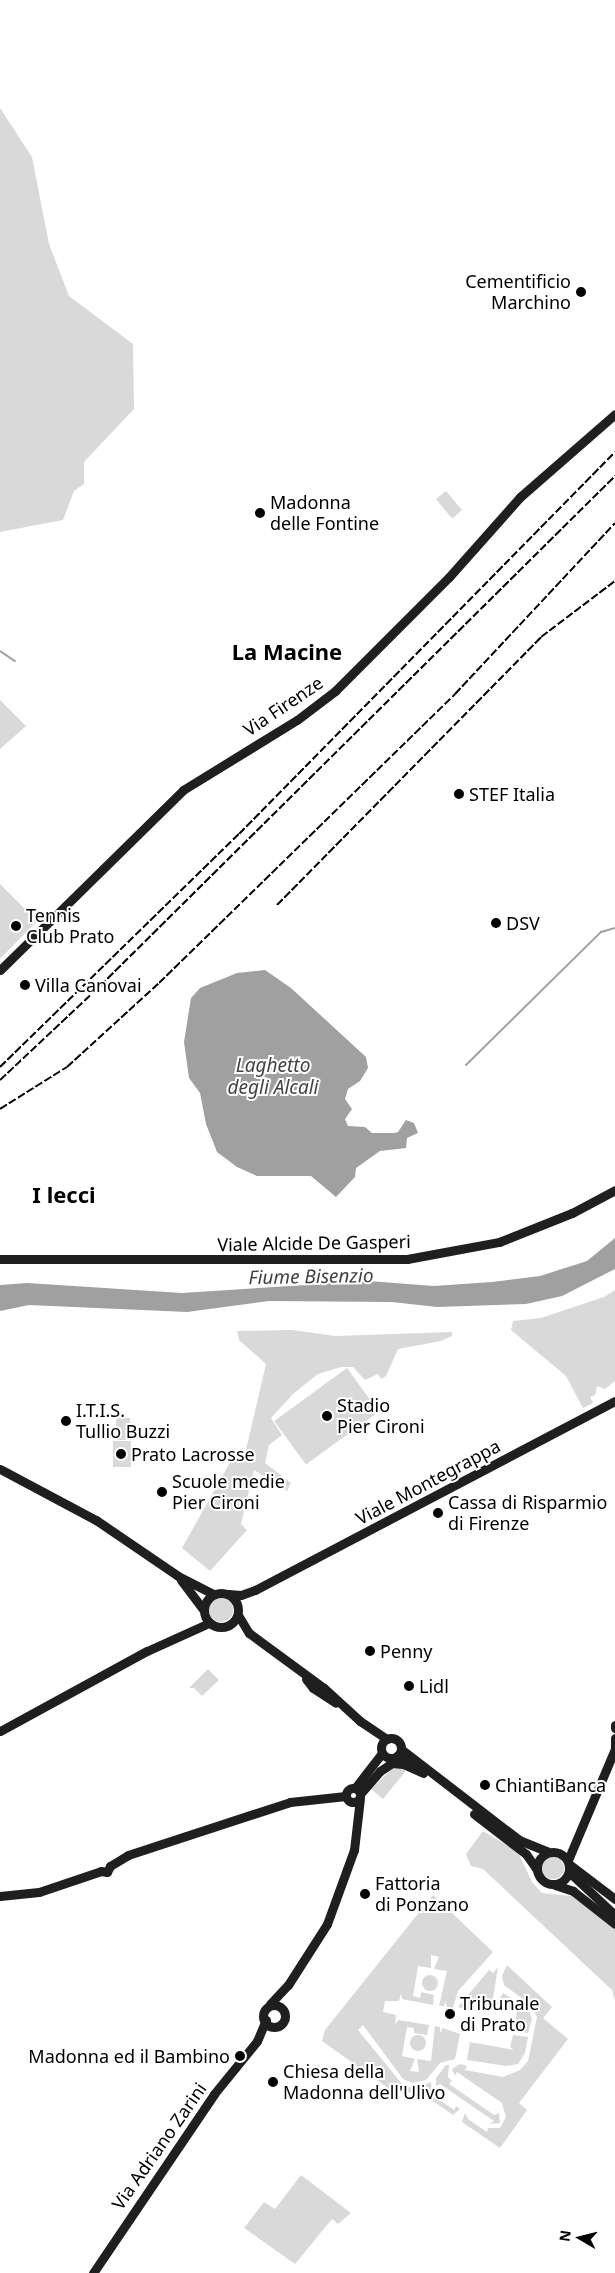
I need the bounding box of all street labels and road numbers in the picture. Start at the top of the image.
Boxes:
street label: Via Firenze [239,672,327,740]
street label: Viale Alcide De Gasperi [217,1231,411,1255]
street label: Viale Montegrappa [352,1435,504,1529]
street label: Via Adriano Zarini [107,2078,211,2214]

